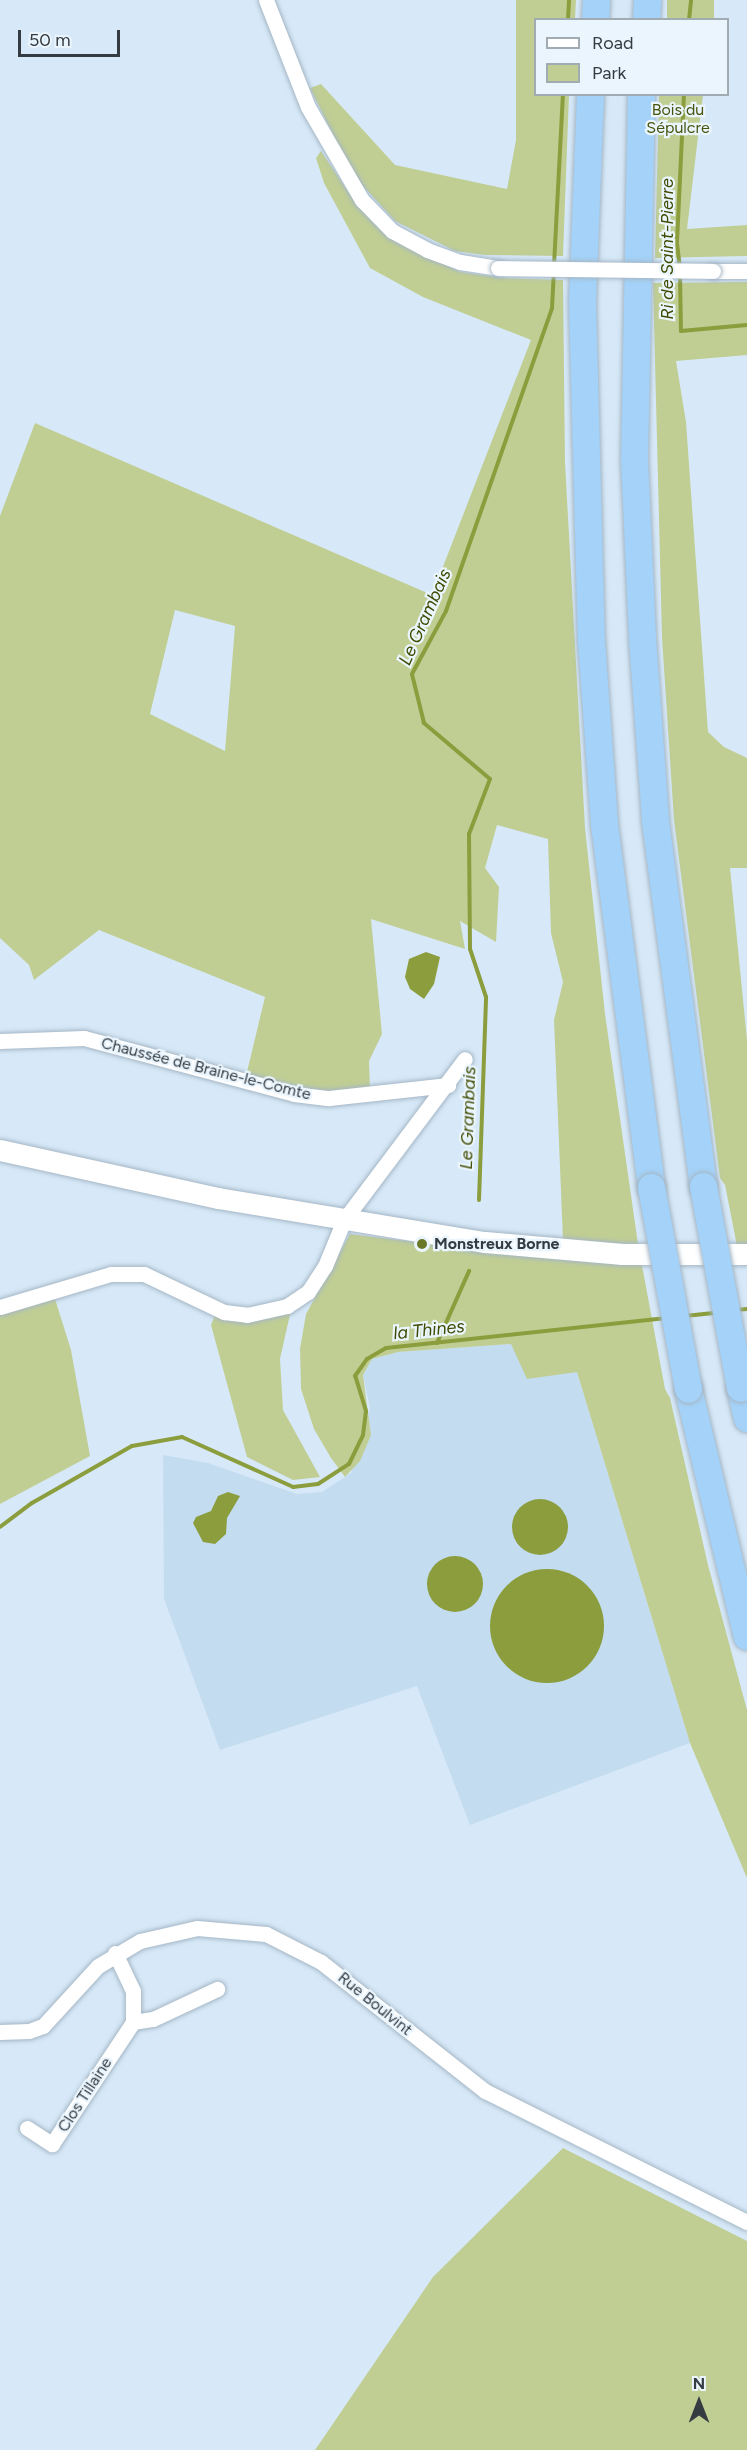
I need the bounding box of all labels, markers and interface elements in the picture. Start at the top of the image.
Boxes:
scale bar [21,18,123,56]
legend [534,18,729,96]
text: 50 m [29,29,71,51]
text: Road [592,32,633,54]
text: Park [592,62,626,84]
park label: Bois du Sépulcre [646,100,710,138]
water label: Ri de Saint-Pierre [656,178,678,320]
water label: Le Grambais [394,566,456,668]
street label: Chaussée de Braine-le-Comte [99,1034,313,1104]
water label: Le Grambais [455,1066,481,1170]
place label: Monstreux Borne [434,1234,559,1254]
marker: Monstreux Borne [415,1237,429,1251]
water label: la Thines [392,1316,466,1344]
street label: Rue Boulvint [334,1968,416,2040]
street label: Clos Tillaine [54,2054,116,2136]
north arrow [669,2372,729,2432]
text: N [693,2374,705,2393]

